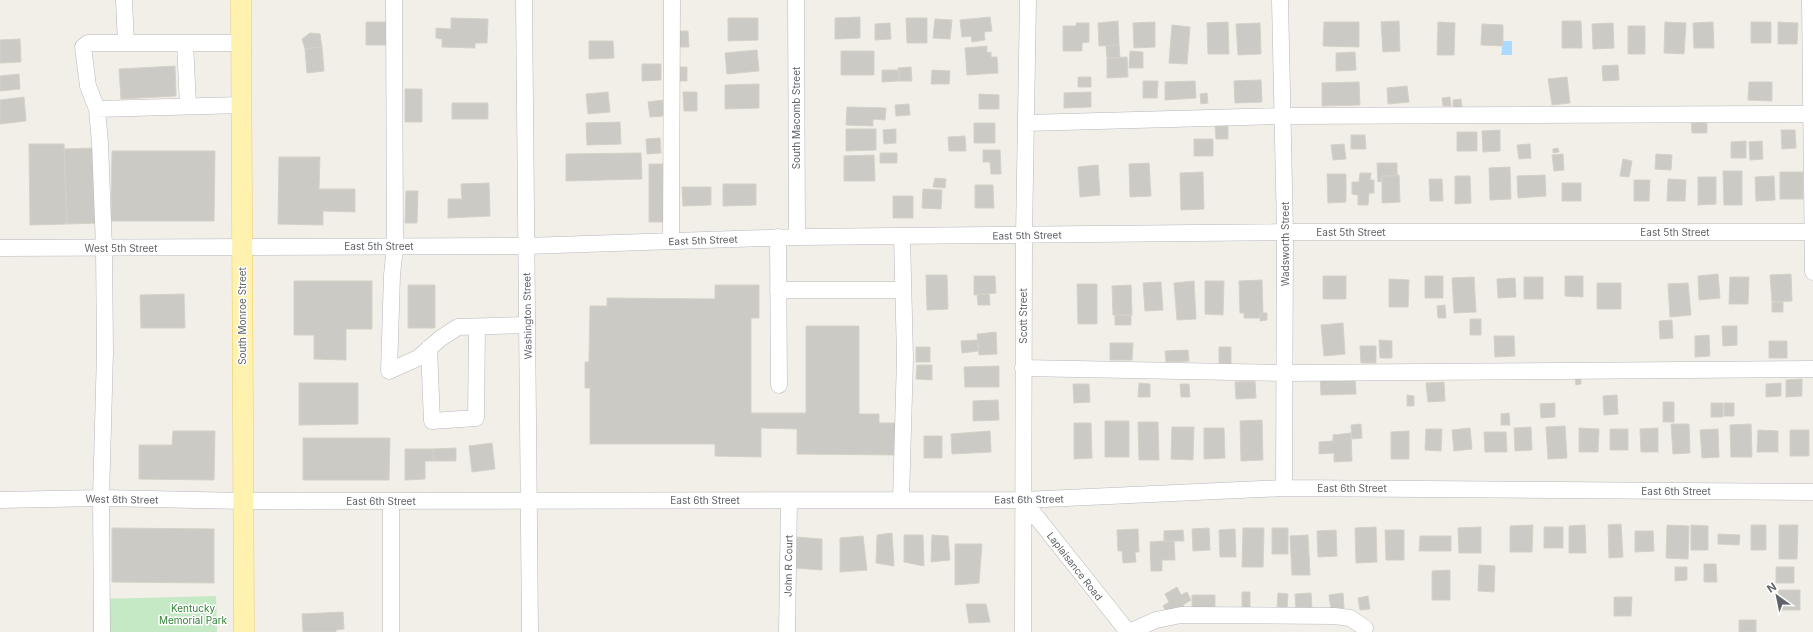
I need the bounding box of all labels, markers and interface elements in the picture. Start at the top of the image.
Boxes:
street label: South Macomb Street [790,66,802,169]
street label: Wadsworth Street [1279,201,1291,286]
street label: East 5th Street [1316,226,1386,238]
street label: East 5th Street [1640,226,1710,238]
street label: East 5th Street [992,228,1062,242]
street label: East 5th Street [668,233,739,247]
street label: East 5th Street [344,240,414,252]
street label: West 5th Street [85,242,158,254]
street label: South Monroe Street [236,266,248,365]
street label: Washington Street [520,272,534,359]
street label: Scott Street [1017,288,1029,344]
street label: East 6th Street [1317,482,1387,494]
street label: East 6th Street [1641,485,1711,497]
street label: West 6th Street [85,492,159,506]
street label: East 6th Street [994,492,1065,506]
street label: East 6th Street [670,494,740,506]
street label: East 6th Street [346,495,416,507]
street label: Laplaisance Road [1045,530,1105,602]
street label: John R Court [781,534,795,597]
north arrow [1757,576,1797,616]
text: N [1764,579,1779,596]
park label: Kentucky Memorial Park [159,602,228,626]

